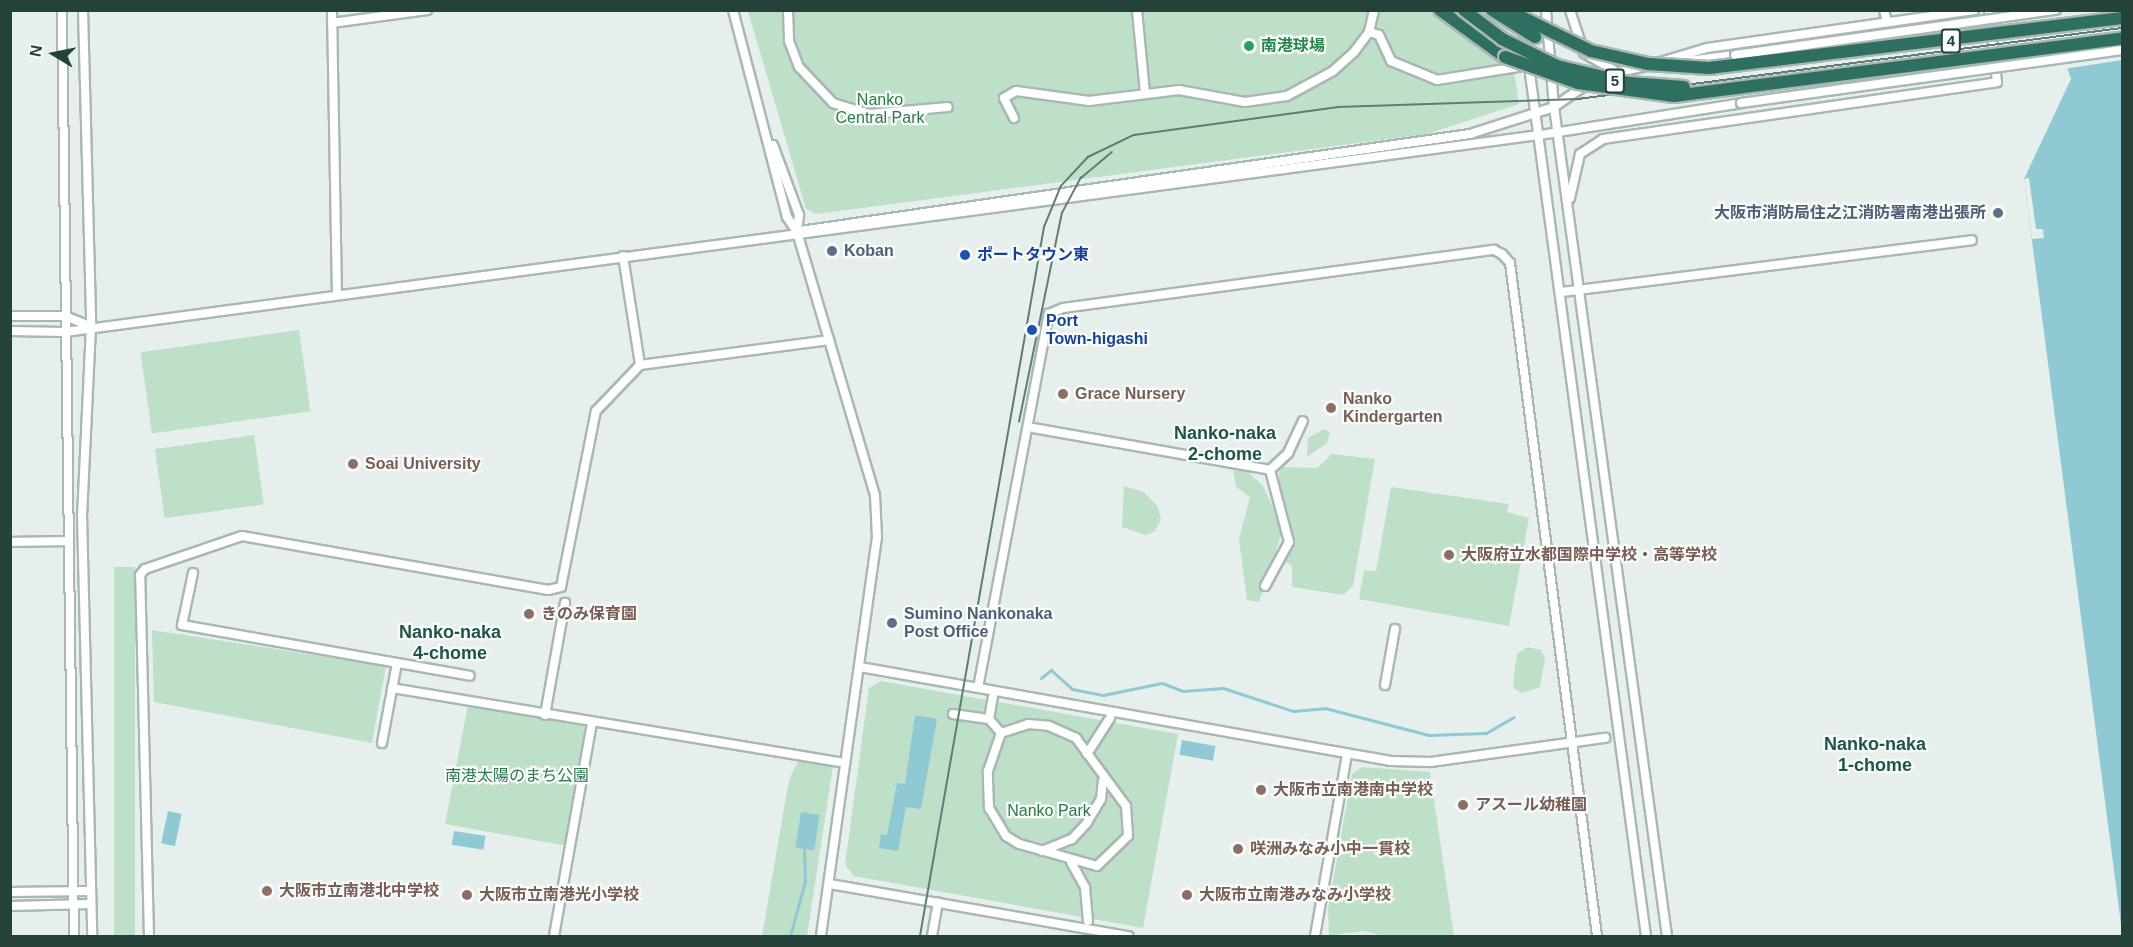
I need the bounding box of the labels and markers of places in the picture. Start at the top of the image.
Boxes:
place label: 南港球場 [1261,36,1325,56]
marker: 南港球場 [1242,39,1256,53]
place label: 大阪市消防局住之江消防署南港出張所 [1714,203,1986,223]
marker: 大阪市消防局住之江消防署南港出張所 [1991,206,2005,220]
place label: Koban [844,241,894,261]
marker: Koban [825,244,839,258]
place label: ポートタウン東 [977,245,1089,265]
marker: ポートタウン東 [958,248,972,262]
place label: Port Town-higashi [1046,311,1148,349]
marker: Port Town-higashi [1023,321,1041,339]
place label: Grace Nursery [1075,384,1185,404]
marker: Grace Nursery [1056,387,1070,401]
place label: Nanko Kindergarten [1343,389,1443,427]
marker: Nanko Kindergarten [1324,401,1338,415]
place label: Soai University [365,454,481,474]
marker: Soai University [346,457,360,471]
place label: 大阪府立水都国際中学校・高等学校 [1461,545,1717,565]
marker: 大阪府立水都国際中学校・高等学校 [1442,548,1456,562]
place label: きのみ保育園 [541,604,637,624]
place label: Sumino Nankonaka Post Office [904,604,1052,642]
marker: きのみ保育園 [522,607,536,621]
marker: Sumino Nankonaka Post Office [885,616,899,630]
place label: 大阪市立南港南中学校 [1273,780,1433,800]
marker: 大阪市立南港南中学校 [1254,783,1268,797]
place label: アスール幼稚園 [1475,795,1587,815]
marker: アスール幼稚園 [1456,798,1470,812]
place label: 咲洲みなみ小中一貫校 [1250,839,1410,859]
marker: 咲洲みなみ小中一貫校 [1231,842,1245,856]
place label: 大阪市立南港北中学校 [279,881,439,901]
marker: 大阪市立南港北中学校 [260,884,274,898]
place label: 大阪市立南港光小学校 [479,885,639,905]
place label: 大阪市立南港みなみ小学校 [1199,885,1391,905]
marker: 大阪市立南港光小学校 [460,888,474,902]
marker: 大阪市立南港みなみ小学校 [1180,888,1194,902]

